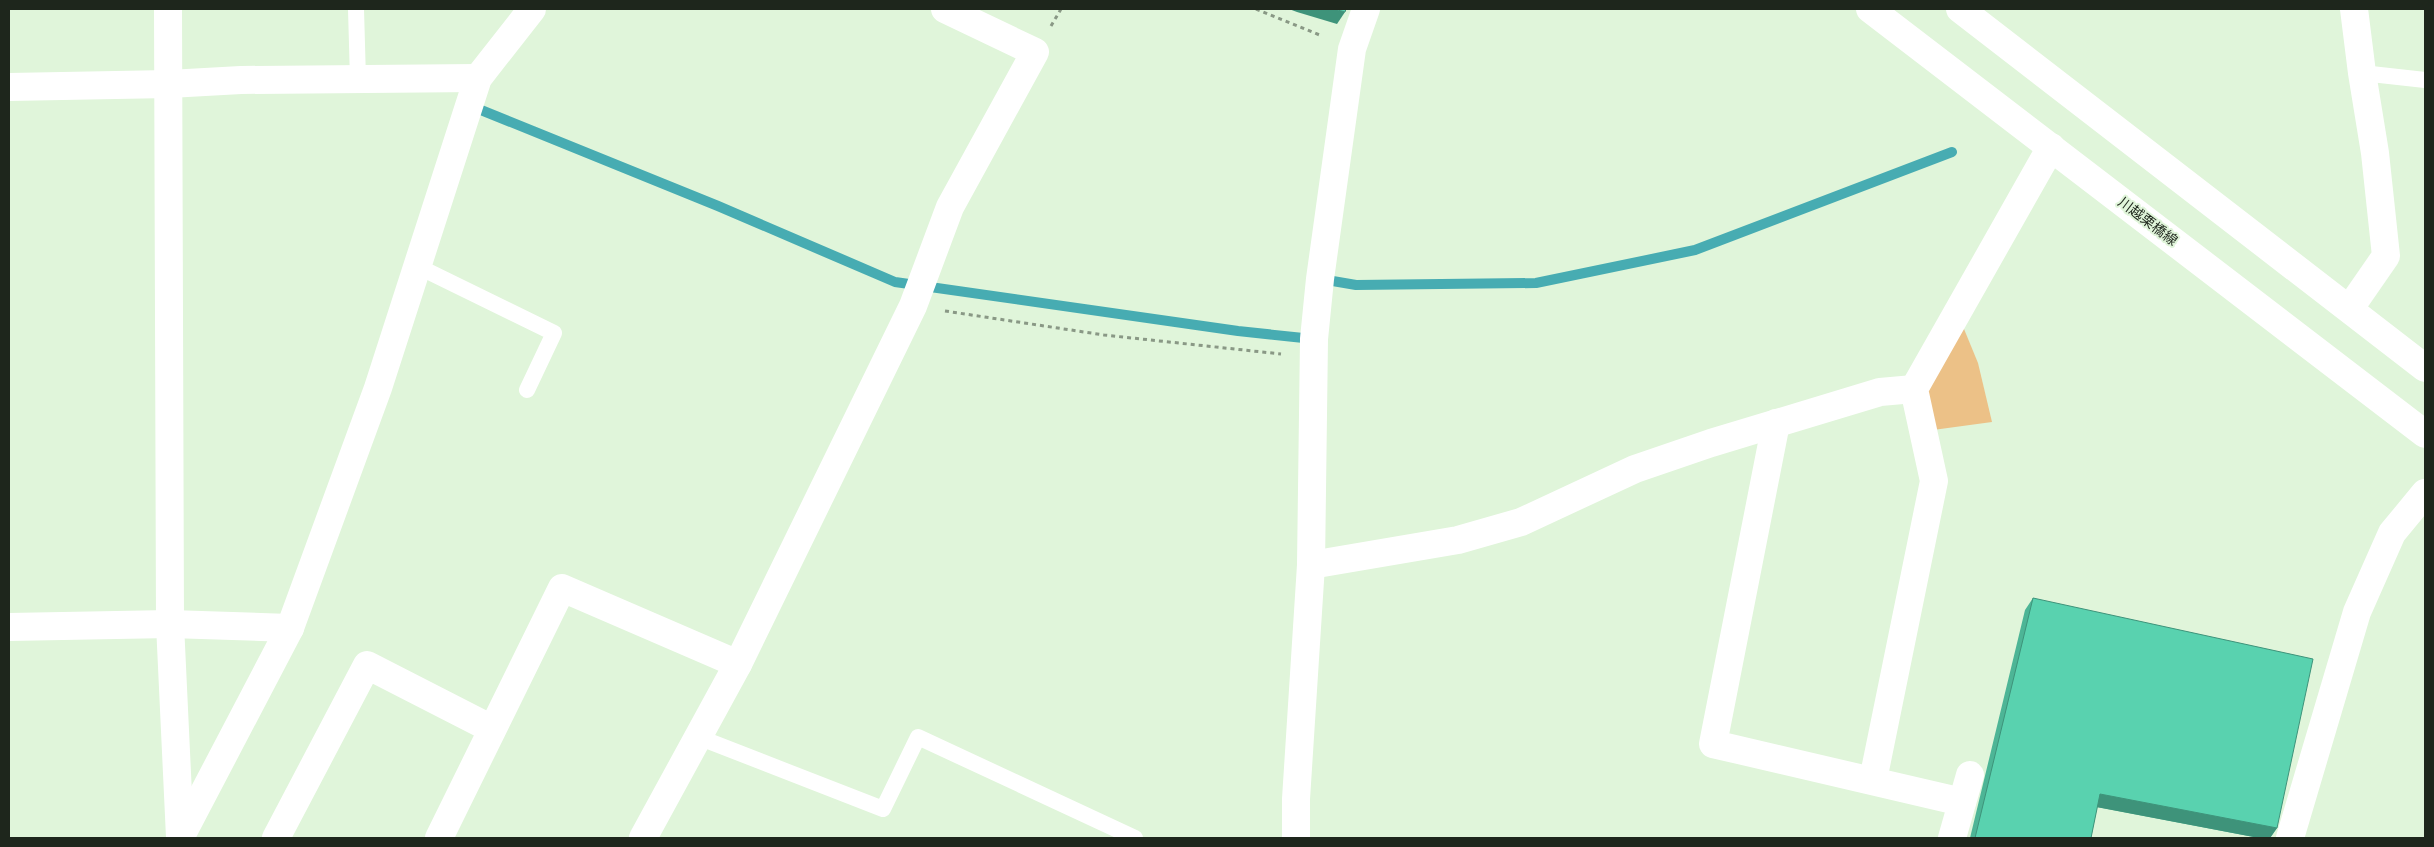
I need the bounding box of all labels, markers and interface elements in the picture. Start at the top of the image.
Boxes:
street label: 川越栗橋線 [2115,194,2181,248]

